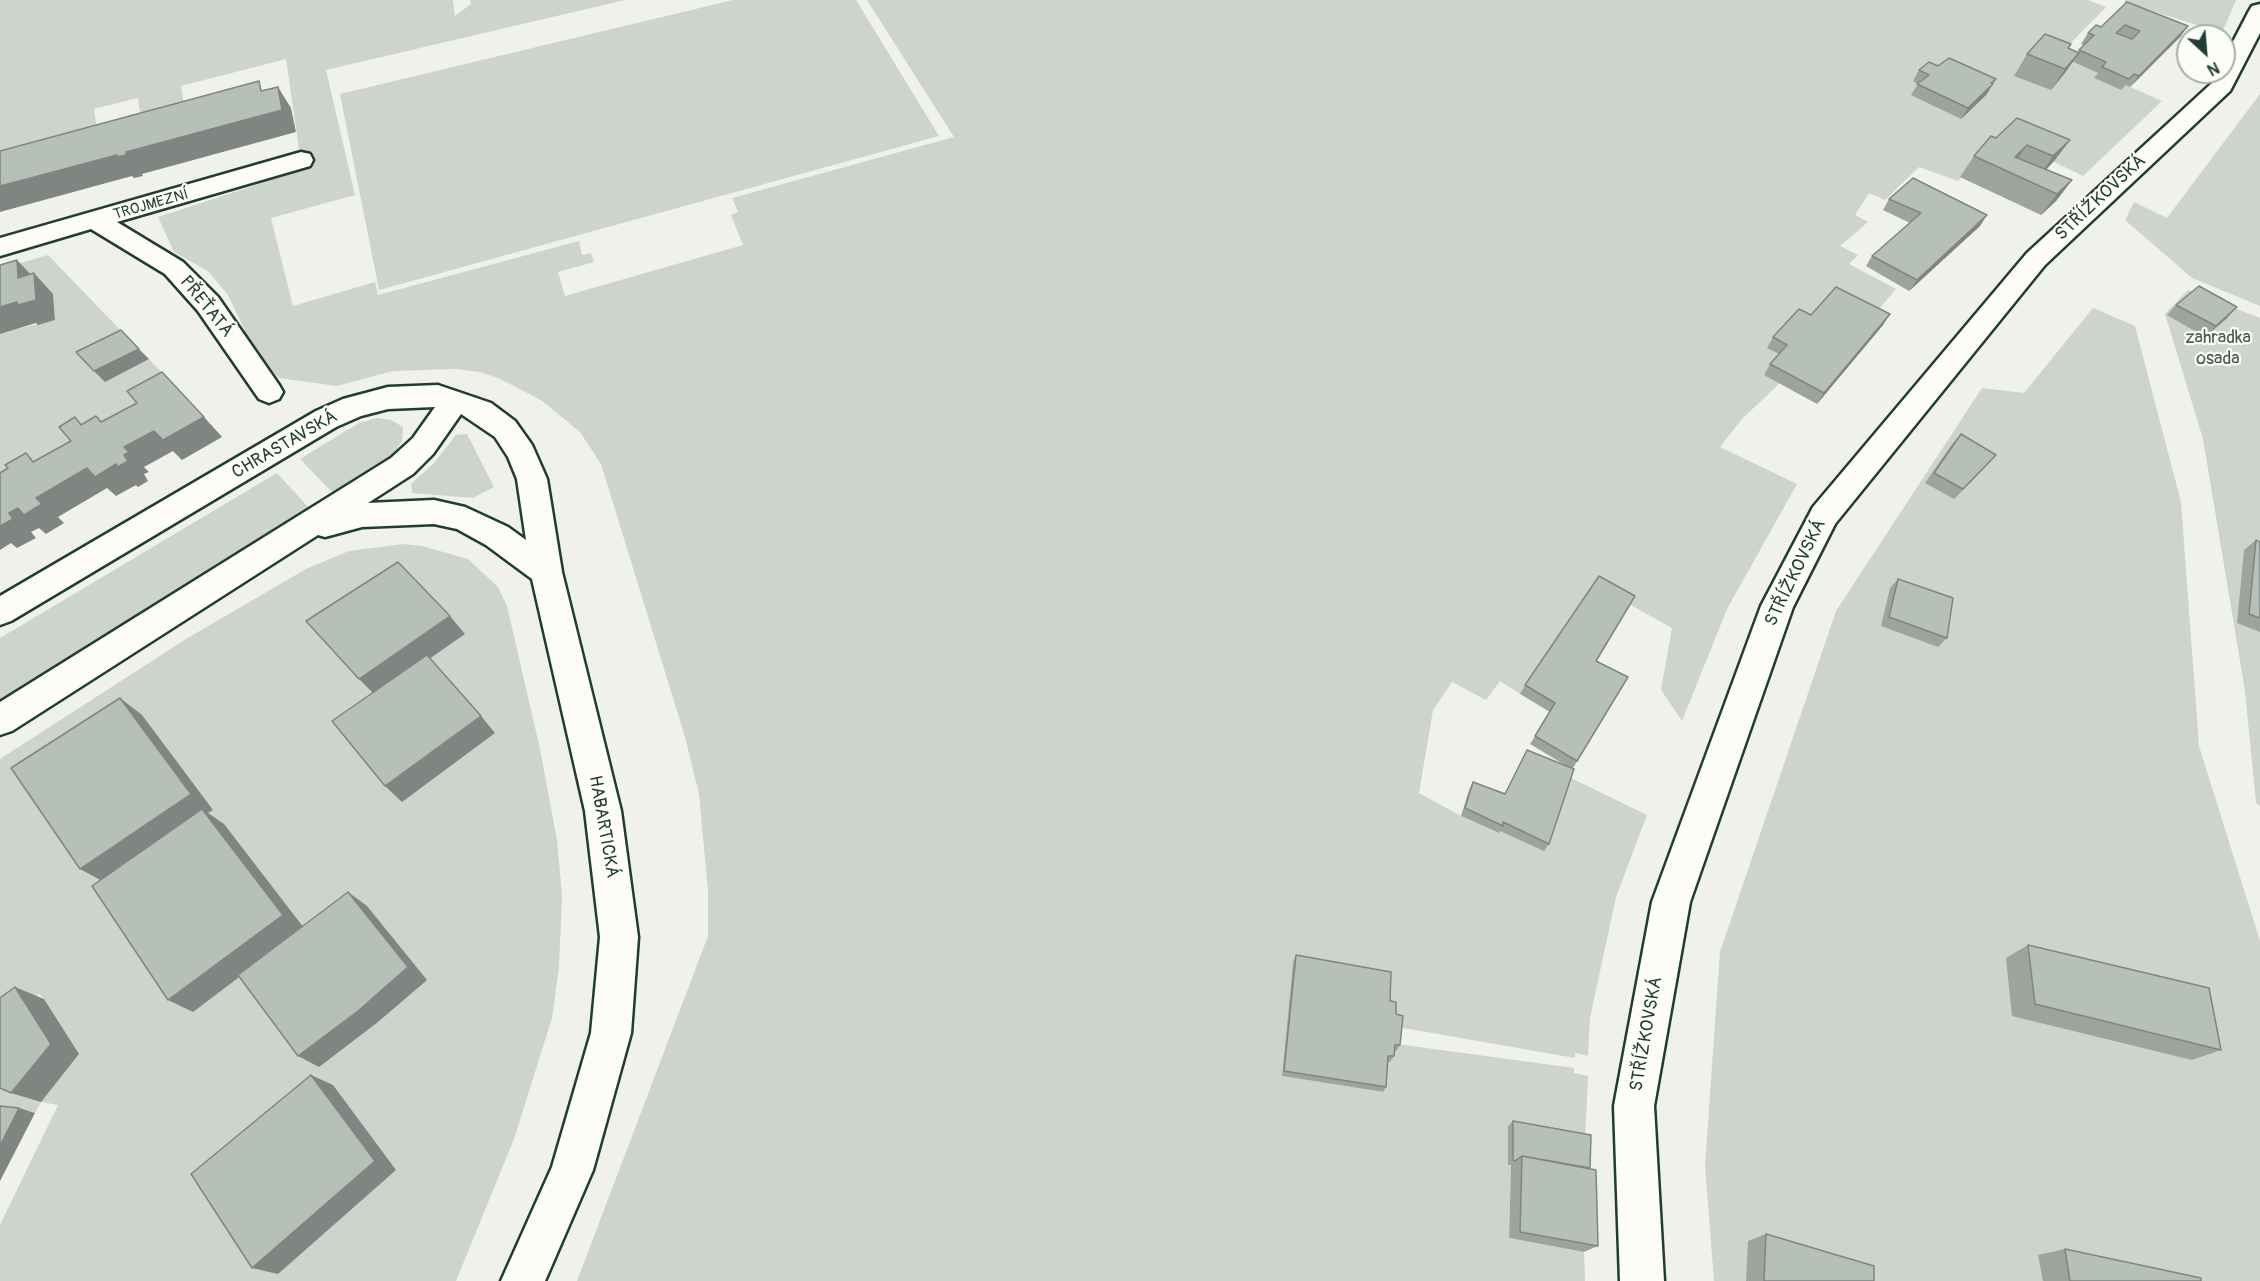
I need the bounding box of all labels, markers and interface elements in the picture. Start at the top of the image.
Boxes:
north arrow [2176,24,2236,84]
text: N [2204,57,2222,80]
street label: STŘÍŽKOVSKÁ [2051,150,2151,246]
street label: TROJMEZNÍ [112,186,190,224]
street label: PŘEŤATÁ [175,272,237,342]
park label: zahradka osada [2185,327,2251,370]
street label: CHRASTAVSKÁ [228,406,342,484]
street label: STŘÍŽKOVSKÁ [1761,516,1831,630]
street label: HABARTICKÁ [583,774,623,880]
street label: STŘÍŽKOVSKÁ [1626,975,1668,1093]

